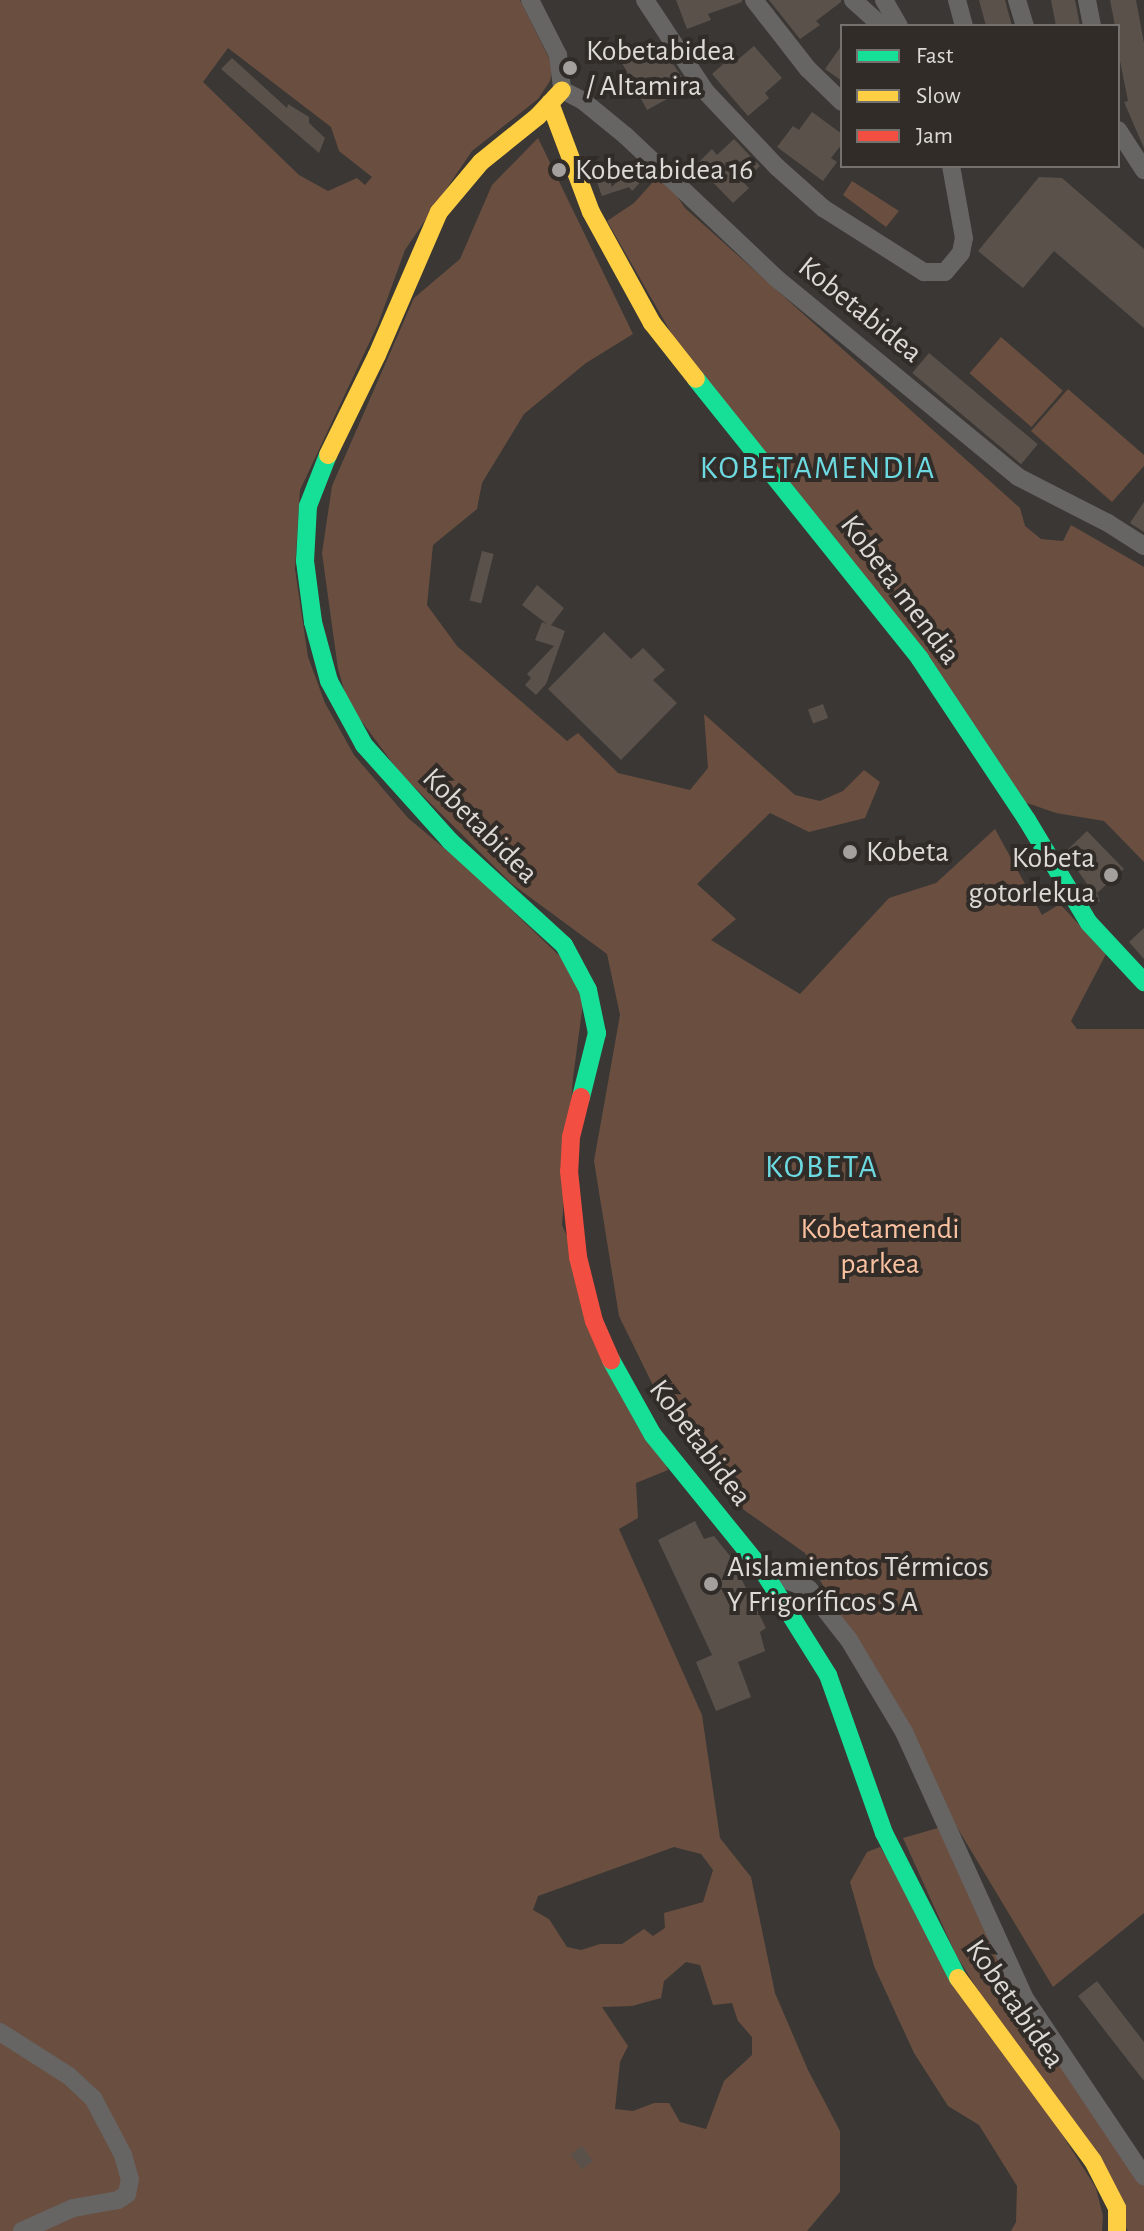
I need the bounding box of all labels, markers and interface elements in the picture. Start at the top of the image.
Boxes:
legend [840,24,1120,168]
place label: Kobetabidea / Altamira [586,33,735,104]
text: Fast [916,44,953,68]
marker: Kobetabidea / Altamira [561,59,579,77]
text: Slow [916,84,961,108]
text: Jam [916,124,953,148]
place label: Kobetabidea 16 [575,152,753,188]
marker: Kobetabidea 16 [550,161,568,179]
street label: Kobetabidea [791,249,929,371]
district label: KOBETAMENDIA [700,449,936,487]
street label: Kobeta mendia [832,508,968,672]
street label: Kobetabidea [415,761,545,891]
place label: Kobeta [866,834,949,870]
place label: Kobeta gotorlekua [968,840,1095,910]
marker: Kobeta [841,843,859,861]
marker: Kobeta gotorlekua [1102,866,1120,884]
district label: KOBETA [765,1148,879,1186]
park label: Kobetamendi parkea [801,1211,959,1282]
street label: Kobetabidea [641,1373,759,1513]
place label: Aislamientos Térmicos Y Frigoríficos S A [727,1549,989,1620]
marker: Aislamientos Térmicos Y Frigoríficos S A [702,1575,720,1593]
street label: Kobetabidea [958,1933,1072,2075]

